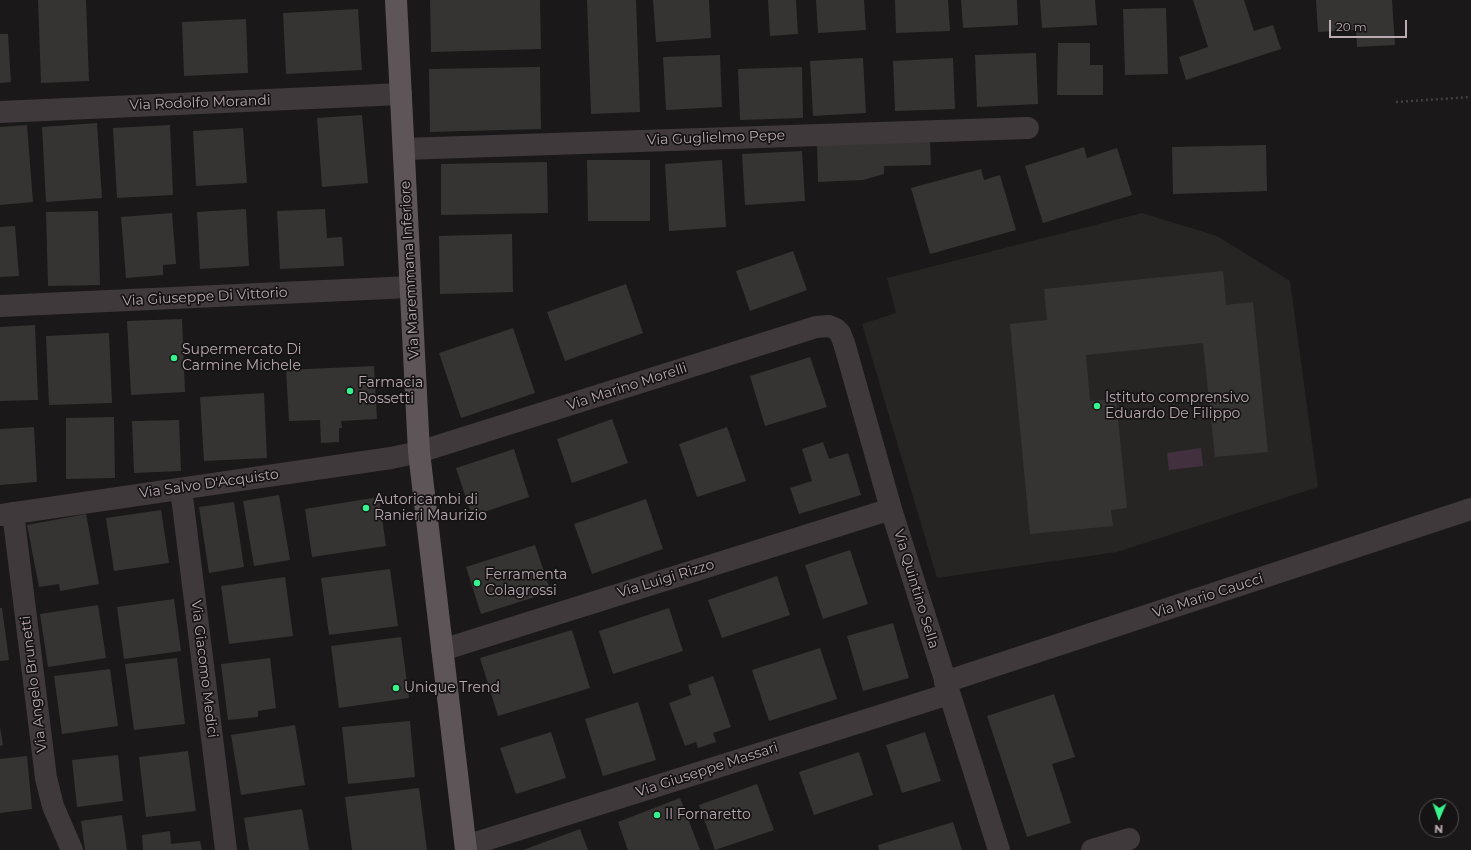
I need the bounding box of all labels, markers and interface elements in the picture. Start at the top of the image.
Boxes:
scale bar [1331,12,1409,38]
text: 20 m [1336,19,1367,34]
street label: Via Rodolfo Morandi [129,92,271,114]
street label: Via Guglielmo Pepe [647,127,785,149]
street label: Via Maremmana Inferiore [397,180,423,360]
street label: Via Giuseppe Di Vittorio [122,284,288,310]
place label: Supermercato Di Carmine Michele [182,342,302,374]
marker: Supermercato Di Carmine Michele [169,353,179,363]
street label: Via Marino Morelli [565,360,689,414]
place label: Farmacia Rossetti [358,375,423,408]
marker: Farmacia Rossetti [345,386,355,396]
place label: Istituto comprensivo Eduardo De Filippo [1105,390,1249,422]
marker: Istituto comprensivo Eduardo De Filippo [1092,401,1102,411]
street label: Via Salvo D'Acquisto [138,466,280,502]
place label: Autoricambi di Ranieri Maurizio [374,492,487,524]
marker: Autoricambi di Ranieri Maurizio [361,503,371,513]
street label: Via Quintino Sella [890,527,942,651]
street label: Via Luigi Rizzo [616,556,716,602]
place label: Ferramenta Colagrossi [485,567,567,600]
street label: Via Mario Caucci [1151,570,1265,622]
marker: Ferramenta Colagrossi [472,578,482,588]
street label: Via Giacomo Medici [187,599,221,739]
street label: Via Angelo Brunetti [17,615,51,753]
place label: Unique Trend [404,680,500,696]
marker: Unique Trend [391,683,401,693]
street label: Via Giuseppe Massari [634,739,780,801]
north arrow [1419,798,1459,838]
place label: Il Fornaretto [665,807,751,823]
marker: Il Fornaretto [652,810,662,820]
text: N [1434,822,1443,836]

